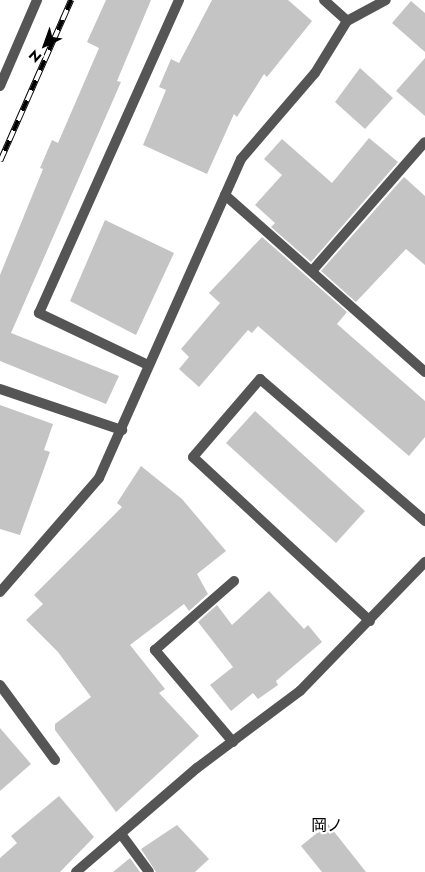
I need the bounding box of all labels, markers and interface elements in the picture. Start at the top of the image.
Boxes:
north arrow [20,20,70,70]
text: N [24,45,46,67]
district label: 岡ノ [311,816,343,836]

